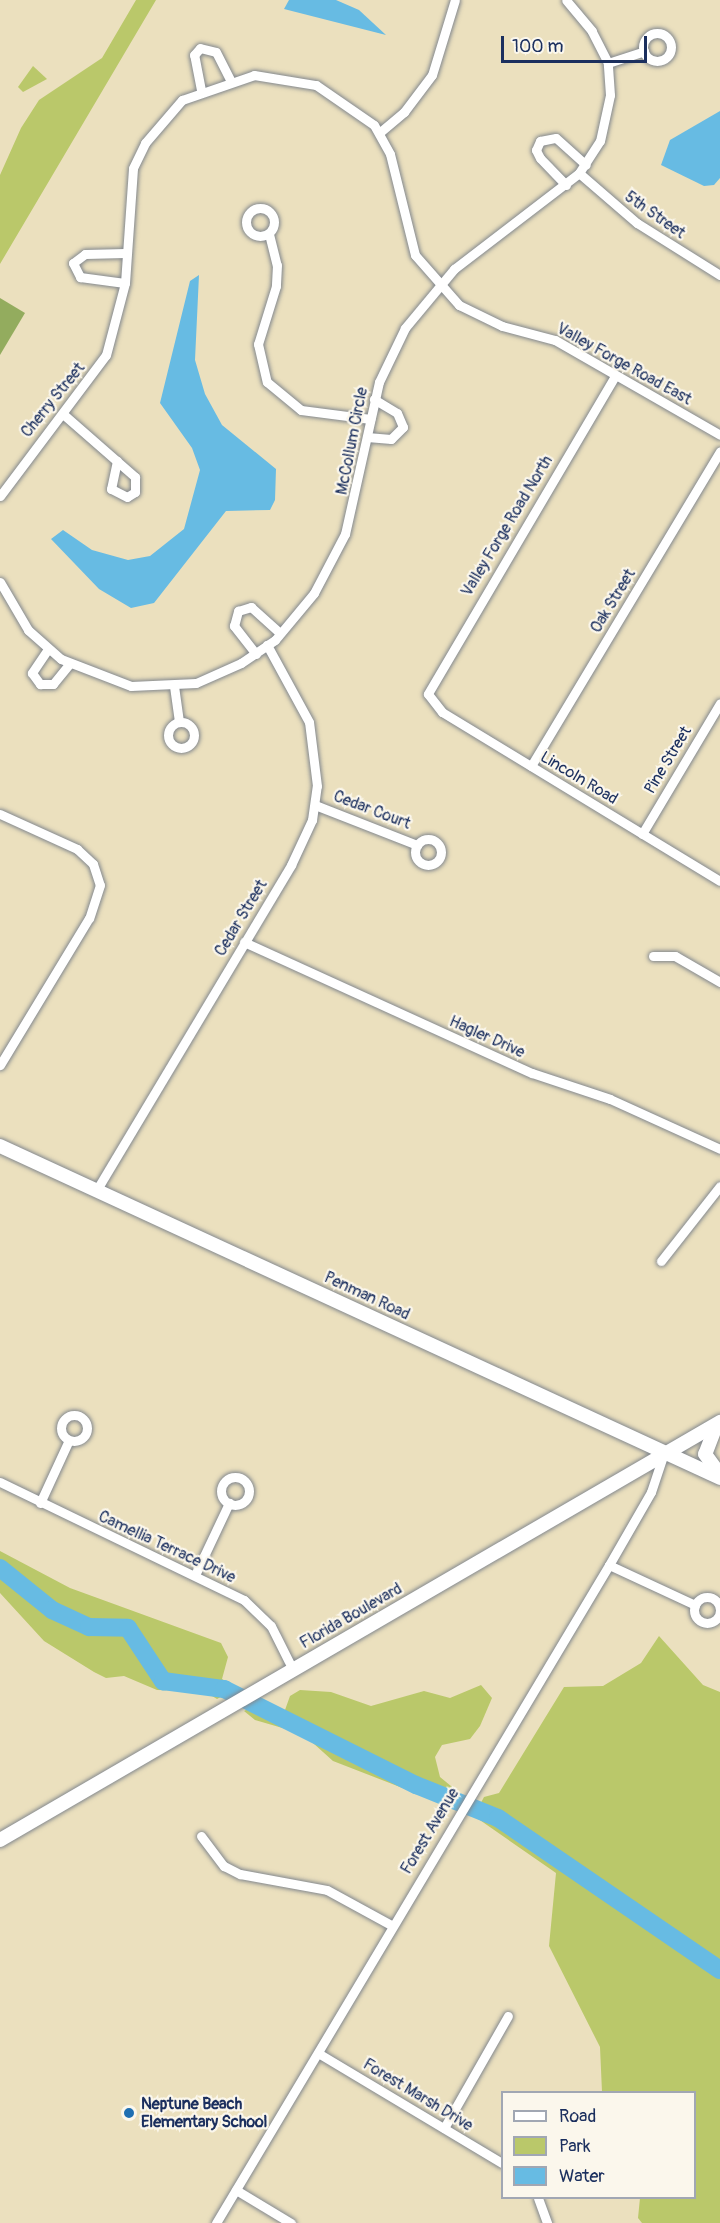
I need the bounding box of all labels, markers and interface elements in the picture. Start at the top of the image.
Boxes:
scale bar [504,24,650,62]
text: 100 m [512,35,564,58]
street label: 5th Street [621,187,689,243]
street label: Valley Forge Road East [553,319,695,409]
street label: Cherry Street [17,359,89,441]
street label: McCollum Circle [332,386,372,496]
street label: Valley Forge Road North [457,452,557,600]
street label: Oak Street [586,566,640,636]
street label: Pine Street [640,723,696,797]
street label: Lincoln Road [537,747,621,809]
street label: Cedar Court [331,787,413,833]
street label: Cedar Street [211,876,271,960]
street label: Hagler Drive [446,1012,528,1062]
street label: Penman Road [321,1268,413,1324]
street label: Camellia Terrace Drive [95,1507,239,1587]
street label: Florida Boulevard [297,1579,405,1653]
street label: Forest Avenue [397,1785,463,1877]
street label: Forest Marsh Drive [360,2055,476,2135]
legend [501,2091,696,2199]
place label: Neptune Beach Elementary School [141,2094,267,2132]
text: Road [559,2105,596,2128]
marker: Neptune Beach Elementary School [122,2106,136,2120]
text: Park [559,2135,591,2158]
text: Water [559,2165,605,2188]

